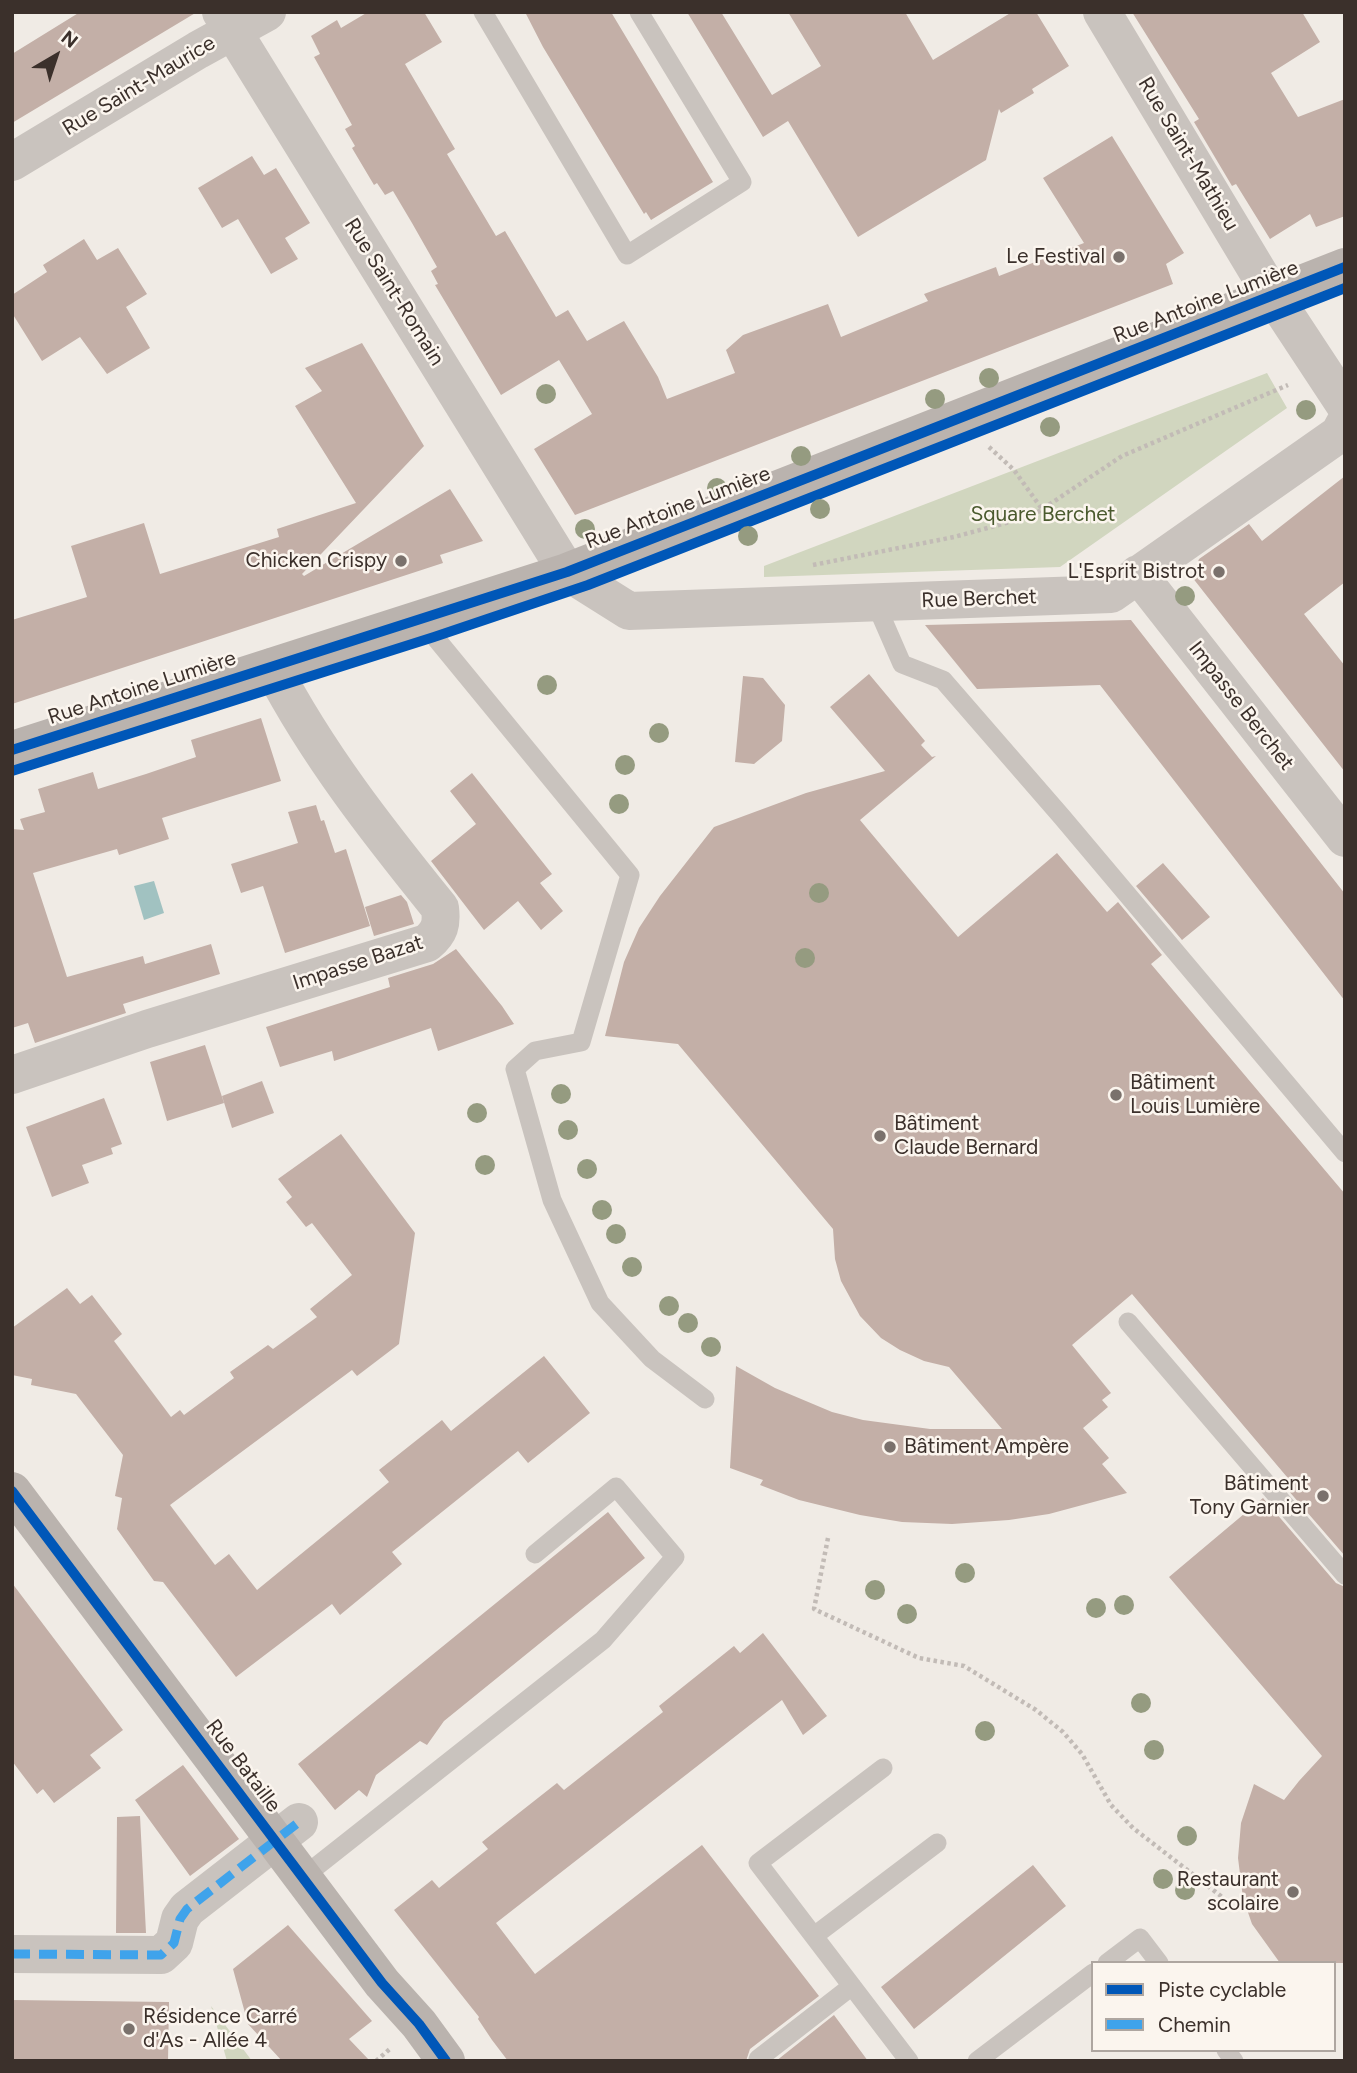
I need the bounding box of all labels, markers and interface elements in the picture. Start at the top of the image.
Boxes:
north arrow [21,21,91,91]
text: N [57,26,82,53]
street label: Rue Saint-Maurice [58,31,220,141]
street label: Rue Saint-Mathieu [1132,73,1244,235]
street label: Rue Saint-Romain [339,214,449,370]
place label: Le Festival [1006,244,1105,270]
marker: Le Festival [1111,249,1127,265]
street label: Rue Antoine Lumière [1110,255,1302,349]
street label: Rue Antoine Lumière [582,461,774,555]
park label: Square Berchet [970,502,1116,528]
place label: Chicken Crispy [246,548,387,574]
marker: Chicken Crispy [393,553,409,569]
place label: L'Esprit Bistrot [1068,559,1205,585]
marker: L'Esprit Bistrot [1211,564,1227,580]
street label: Rue Berchet [921,584,1037,614]
street label: Impasse Berchet [1183,636,1299,776]
street label: Rue Antoine Lumière [45,646,239,730]
street label: Impasse Bazat [290,930,426,996]
place label: Bâtiment Louis Lumière [1130,1070,1260,1120]
marker: Bâtiment Louis Lumière [1108,1087,1124,1103]
place label: Bâtiment Claude Bernard [894,1111,1038,1161]
marker: Bâtiment Claude Bernard [872,1128,888,1144]
place label: Bâtiment Ampère [904,1434,1069,1460]
marker: Bâtiment Ampère [882,1439,898,1455]
place label: Bâtiment Tony Garnier [1190,1471,1309,1521]
marker: Bâtiment Tony Garnier [1315,1488,1331,1504]
street label: Rue Bataille [200,1715,286,1817]
place label: Restaurant scolaire [1177,1867,1279,1917]
marker: Restaurant scolaire [1285,1884,1301,1900]
legend [1091,1961,1336,2052]
text: Piste cyclable [1158,1977,1286,2002]
place label: Résidence Carré d'As - Allée 4 [143,2004,297,2054]
text: Chemin [1158,2012,1231,2037]
marker: Résidence Carré d'As - Allée 4 [121,2021,137,2037]

